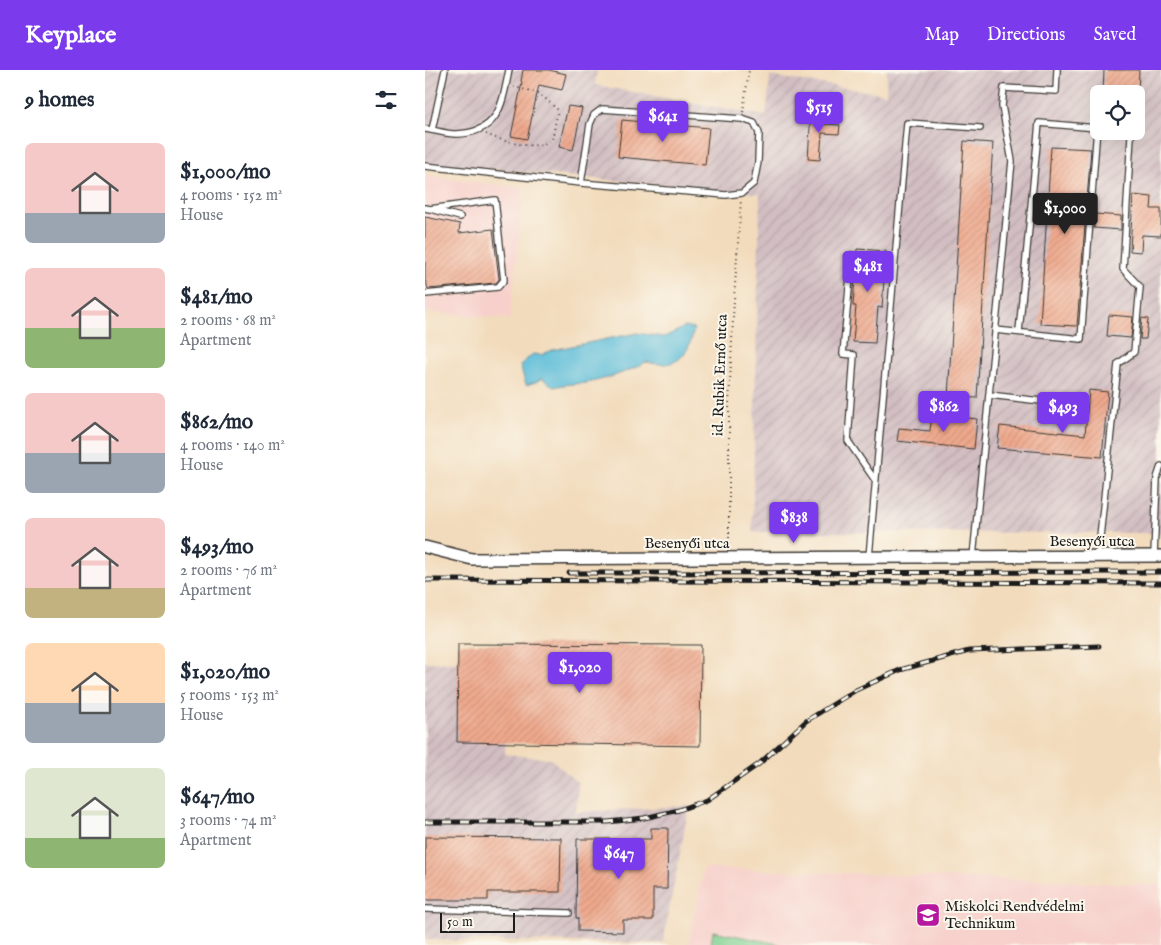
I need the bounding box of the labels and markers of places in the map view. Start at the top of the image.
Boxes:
pin: $515 [789,92,849,134]
pin: $641 [633,100,693,143]
pin: $1,000 [1024,192,1106,235]
pin: $481 [838,250,898,293]
pin: $862 [914,390,974,433]
pin: $493 [1033,392,1093,434]
pin: $838 [764,502,824,544]
pin: $1,020 [539,652,621,694]
pin: $647 [589,838,649,880]
place label: Miskolci Rendvédelmi Technikum [945,897,1084,933]
school or university icon: Miskolci Rendvédelmi Technikum [915,902,941,928]

